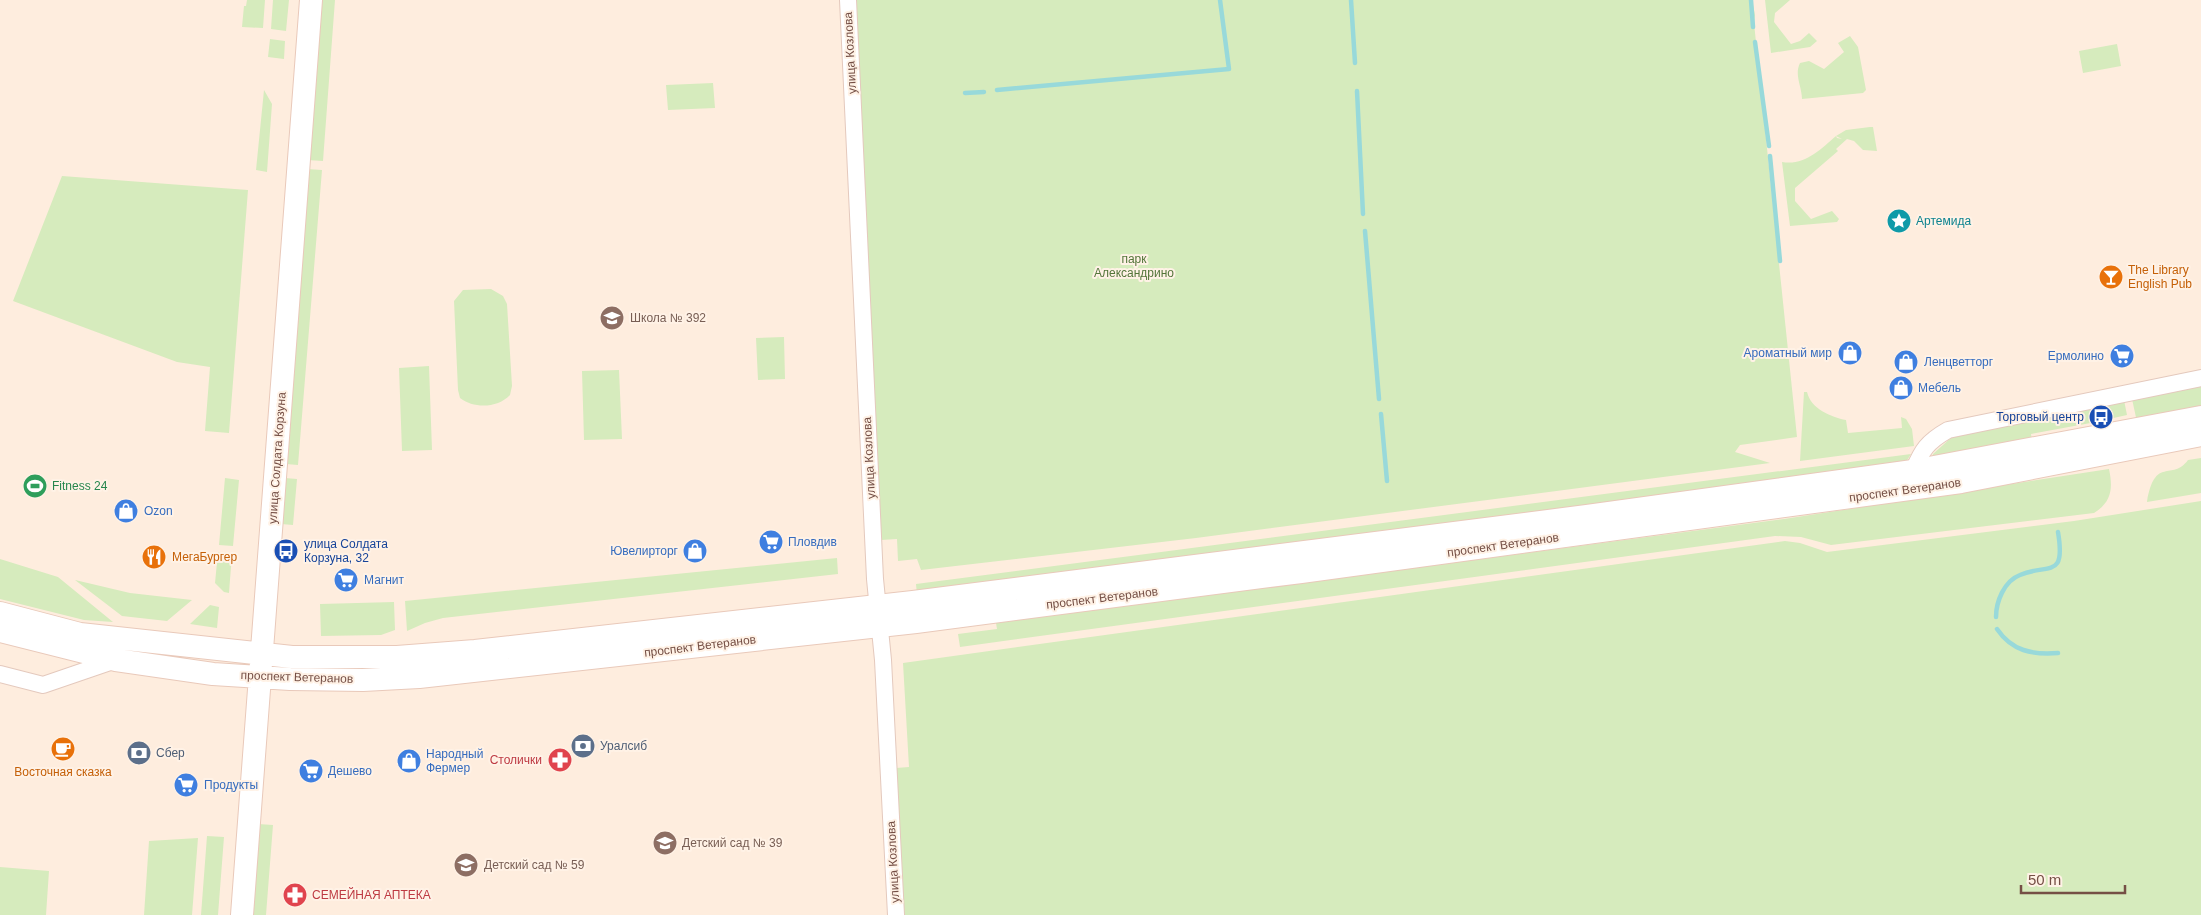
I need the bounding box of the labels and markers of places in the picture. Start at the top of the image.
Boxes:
place icon: Артемида [1886,208,1912,234]
place label: Артемида [1916,214,1971,228]
place label: The Library English Pub [2128,263,2192,291]
bar icon: The Library English Pub [2098,264,2124,290]
school or university icon: Школа № 392 [599,305,625,331]
place label: Школа № 392 [630,311,706,325]
shop icon: Ароматный мир [1837,340,1863,366]
supermarket icon: Ермолино [2109,343,2135,369]
place label: Ароматный мир [1744,346,1832,360]
shop icon: Ленцветторг [1893,349,1919,375]
place label: Ермолино [2048,349,2104,363]
place label: Ленцветторг [1924,355,1994,369]
shop icon: Мебель [1888,375,1914,401]
place label: Мебель [1918,381,1961,395]
bus stop icon: Торговый центр [2088,404,2114,430]
place label: Торговый центр [1996,410,2084,424]
sports icon: Fitness 24 [22,473,48,499]
place label: Fitness 24 [52,479,108,493]
shop icon: Ozon [113,498,139,524]
place label: Ozon [144,504,173,518]
supermarket icon: Пловдив [758,529,784,555]
place label: Пловдив [788,535,837,549]
place label: улица Солдата Корзуна, 32 [304,537,388,565]
bus stop icon: улица Солдата Корзуна, 32 [273,538,299,564]
shop icon: Ювелирторг [682,538,708,564]
restaurant icon: МегаБургер [141,544,167,570]
place label: Ювелирторг [610,544,679,558]
place label: МегаБургер [172,550,238,564]
supermarket icon: Магнит [333,567,359,593]
place label: Магнит [364,573,405,587]
bank icon: Уралсиб [570,733,596,759]
cafe icon: Восточная сказка [50,736,76,762]
place label: Уралсиб [600,739,647,753]
bank icon: Сбер [126,740,152,766]
place label: Сбер [156,746,185,760]
place label: Народный Фермер [426,747,483,775]
pharmacy icon: Столички [547,747,573,773]
shop icon: Народный Фермер [396,748,422,774]
place label: Столички [490,753,542,767]
supermarket icon: Дешево [298,758,324,784]
place label: Дешево [328,764,372,778]
place label: Восточная сказка [14,765,112,779]
supermarket icon: Продукты [173,772,199,798]
place label: Продукты [204,778,258,792]
school or university icon: Детский сад № 39 [652,830,678,856]
place label: Детский сад № 39 [682,836,783,850]
school or university icon: Детский сад № 59 [453,852,479,878]
place label: Детский сад № 59 [484,858,585,872]
pharmacy icon: СЕМЕЙНАЯ АПТЕКА [282,882,308,908]
place label: СЕМЕЙНАЯ АПТЕКА [312,887,431,902]

